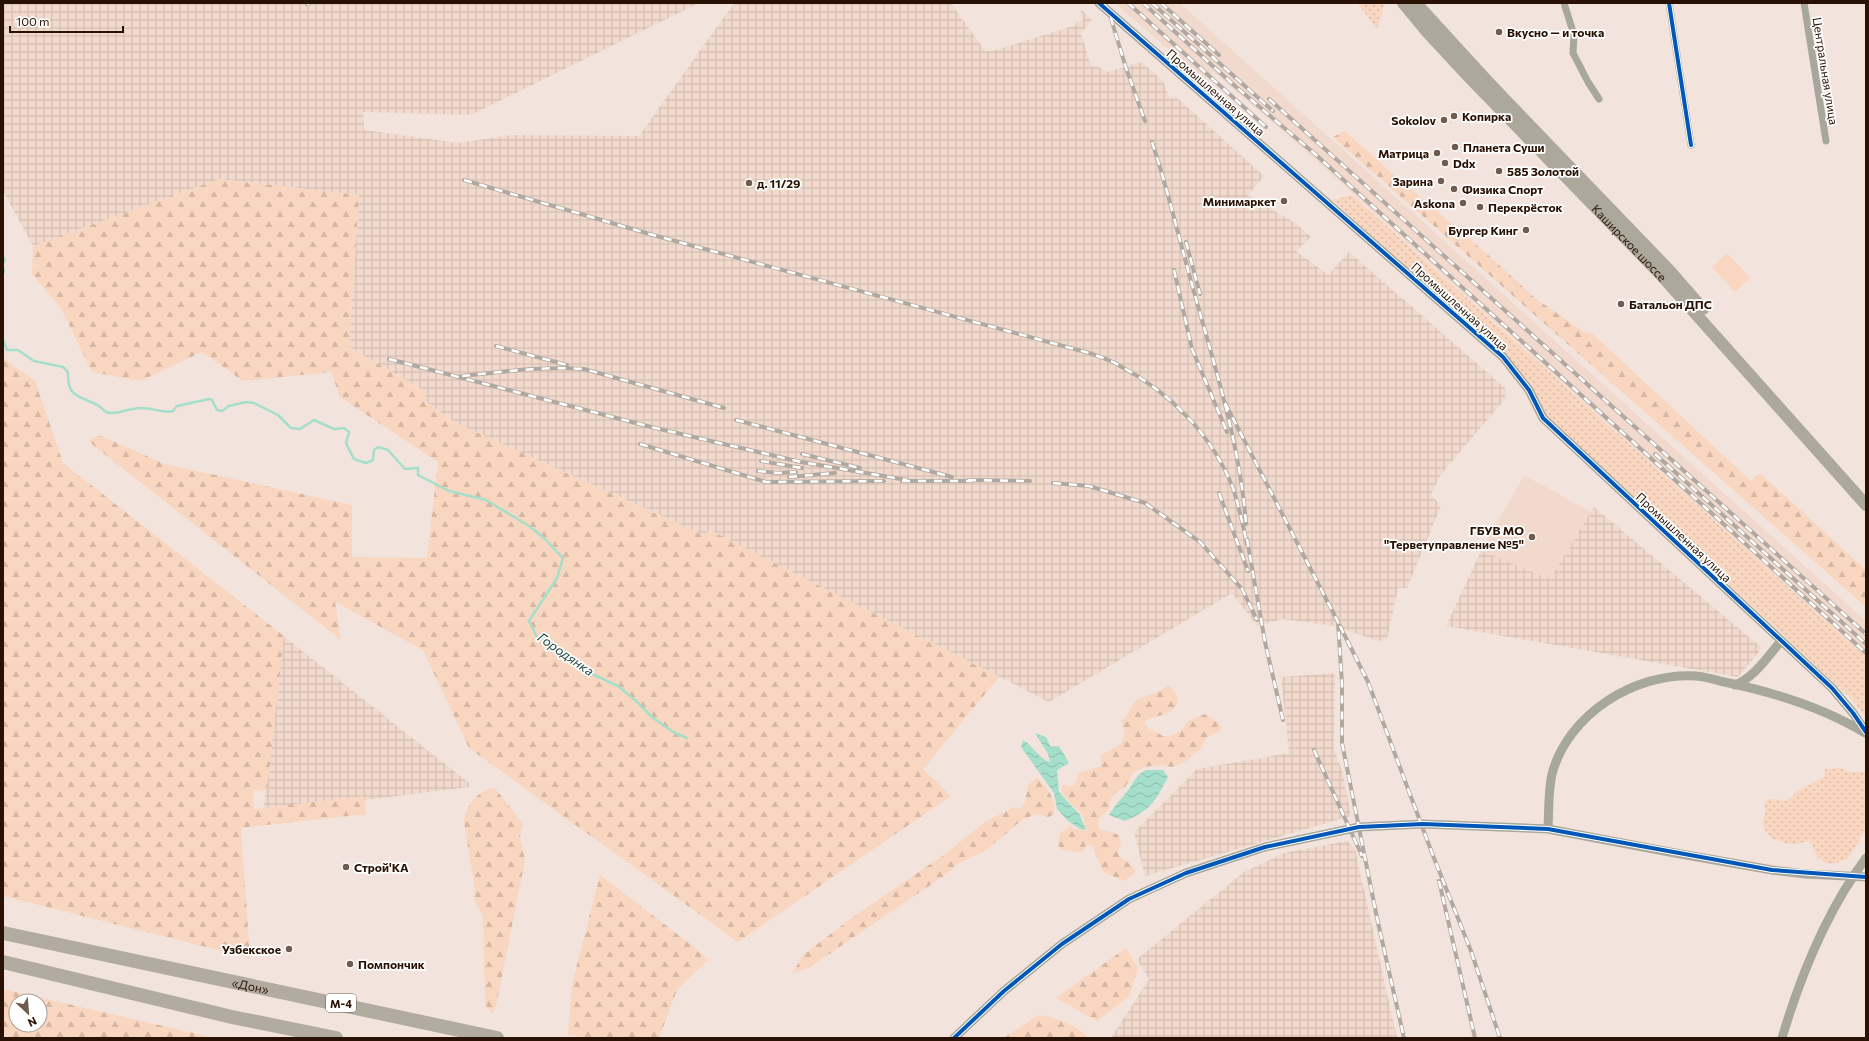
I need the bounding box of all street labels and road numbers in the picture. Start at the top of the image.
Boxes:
street label: Центральная улица [1811,16,1841,126]
street label: Промышленная улица [1164,46,1268,138]
street label: Каширское шоссе [1589,201,1670,284]
street label: Промышленная улица [1409,259,1511,353]
street label: Промышленная улица [1634,489,1734,585]
street label: «Дон» [231,975,270,996]
road number: М-4 [326,994,356,1012]

